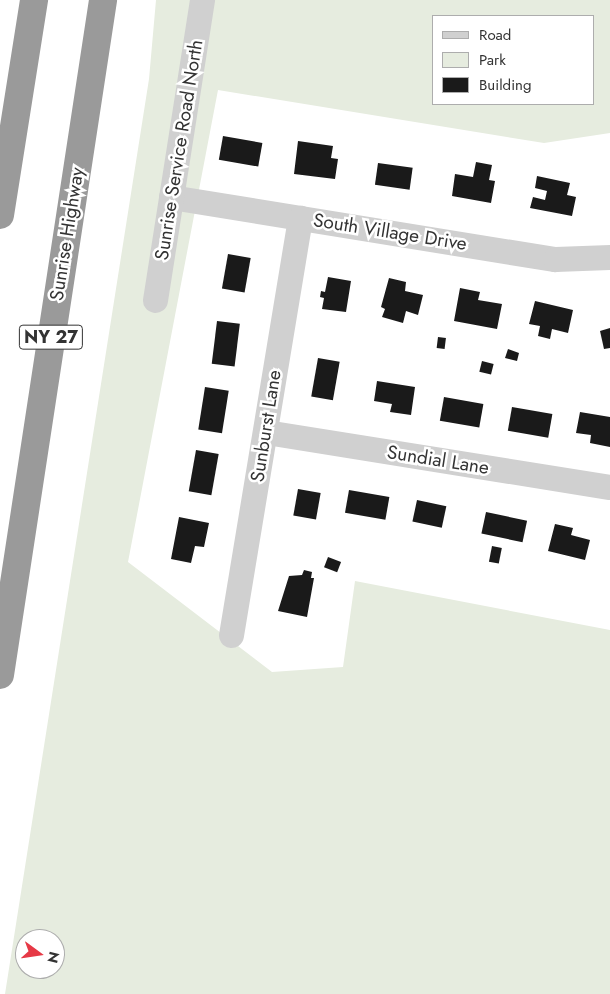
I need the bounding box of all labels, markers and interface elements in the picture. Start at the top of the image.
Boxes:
legend [432,15,595,105]
text: Road [479,24,511,46]
street label: Sunrise Service Road North [150,38,208,262]
text: Park [479,49,506,71]
text: Building [479,74,531,96]
street label: Sunrise Highway [45,166,89,302]
street label: South Village Drive [312,209,468,255]
road number: NY 27 [18,322,84,352]
street label: Sunburst Lane [246,368,286,484]
street label: Sundial Lane [385,441,491,479]
north arrow [15,929,65,979]
text: N [43,950,65,965]

